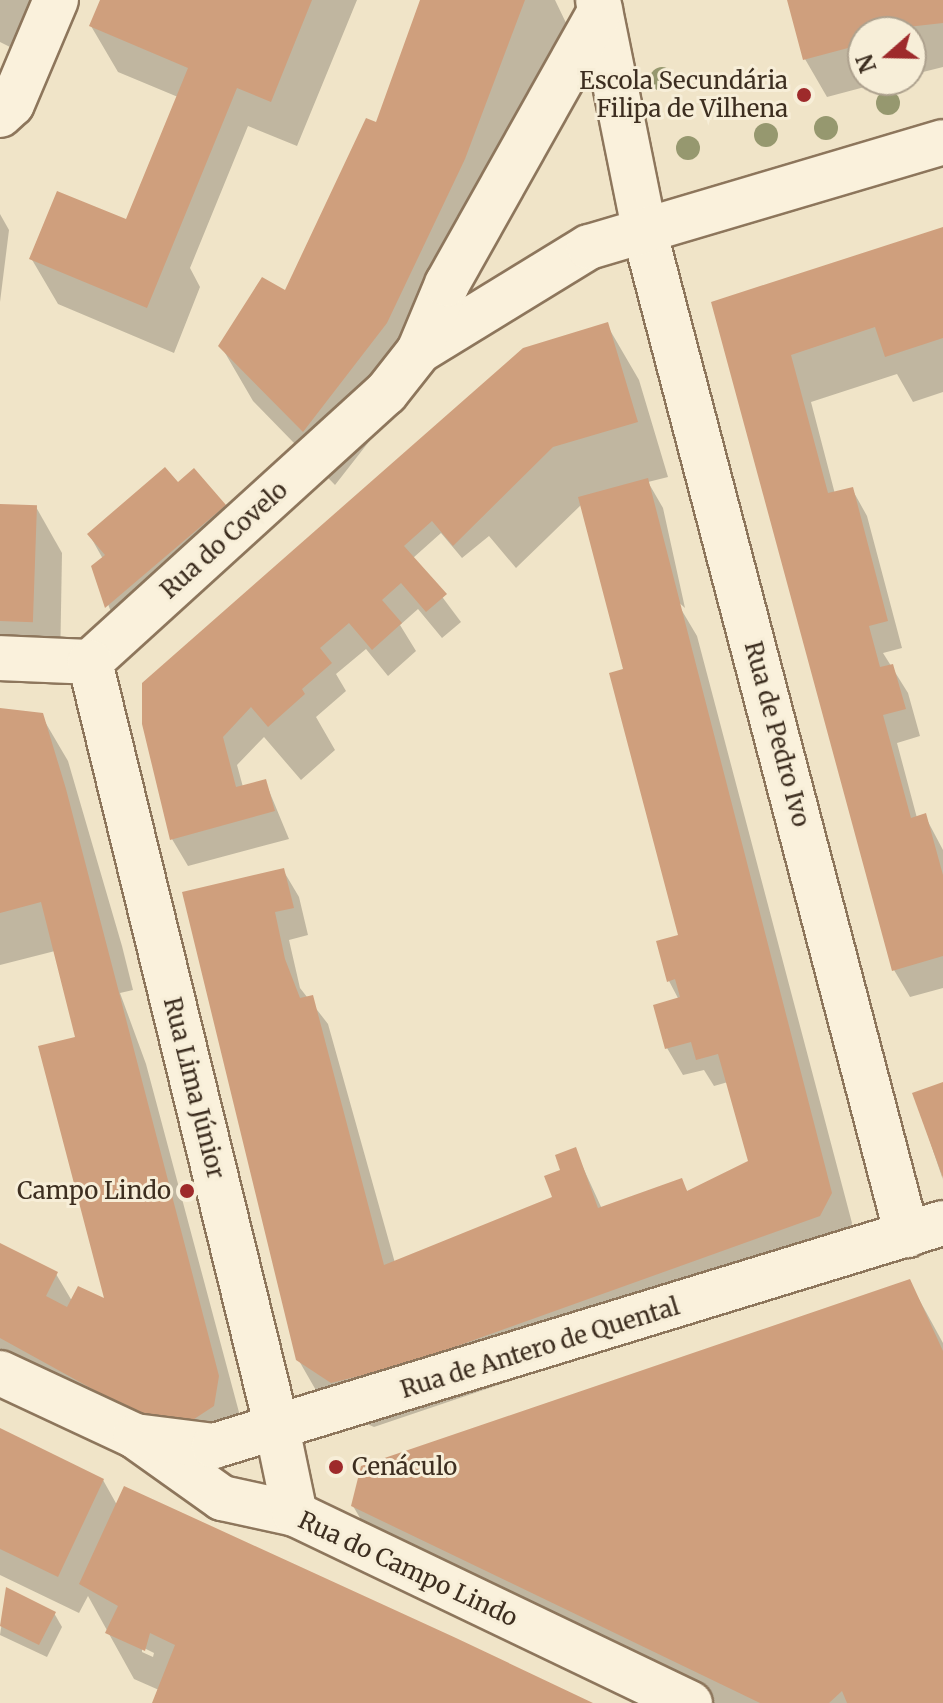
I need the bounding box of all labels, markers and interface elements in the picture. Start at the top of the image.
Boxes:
north arrow [847,16,927,96]
text: N [850,51,882,76]
place label: Escola Secundária Filipa de Vilhena [579,67,788,123]
marker: Escola Secundária Filipa de Vilhena [795,86,813,104]
street label: Rua do Covelo [155,475,293,605]
street label: Rua de Pedro Ivo [738,638,816,830]
street label: Rua Lima Júnior [158,994,230,1182]
place label: Campo Lindo [17,1177,171,1205]
marker: Campo Lindo [178,1182,196,1200]
street label: Rua de Antero de Quental [397,1292,683,1404]
place label: Cenáculo [352,1453,457,1481]
marker: Cenáculo [327,1458,345,1476]
street label: Rua do Campo Lindo [294,1506,522,1632]

